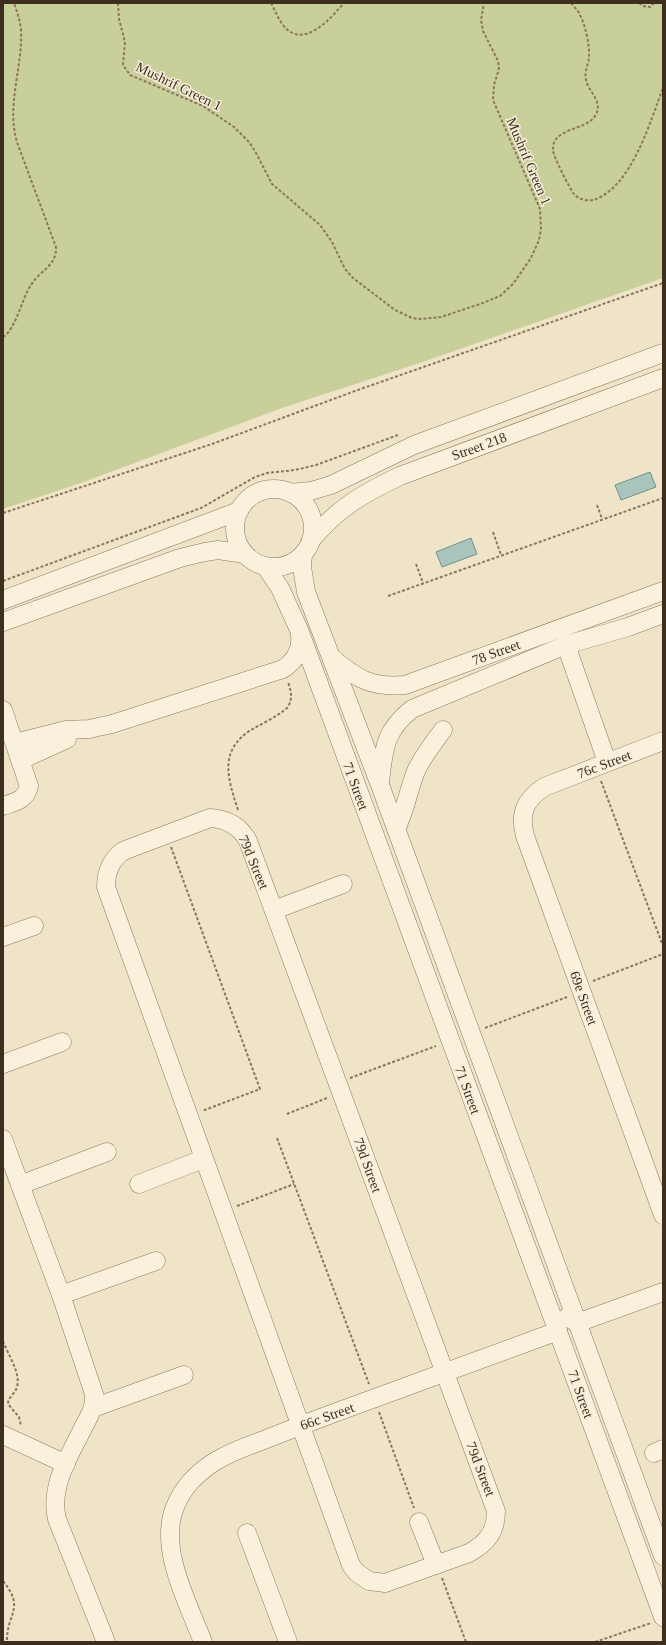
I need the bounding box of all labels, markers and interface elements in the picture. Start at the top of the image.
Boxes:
street label: Mushrif Green 1 [134,59,224,114]
street label: Mushrif Green 1 [503,115,554,207]
street label: Street 218 [450,430,509,463]
street label: 78 Street [470,637,522,668]
street label: 76c Street [575,747,633,782]
street label: 71 Street [340,760,371,812]
street label: 79d Street [235,833,272,892]
street label: 69e Street [567,969,600,1027]
street label: 71 Street [452,1064,483,1116]
street label: 79d Street [351,1136,384,1195]
street label: 71 Street [565,1368,596,1420]
street label: 66c Street [298,1400,356,1433]
street label: 79d Street [463,1440,498,1499]

